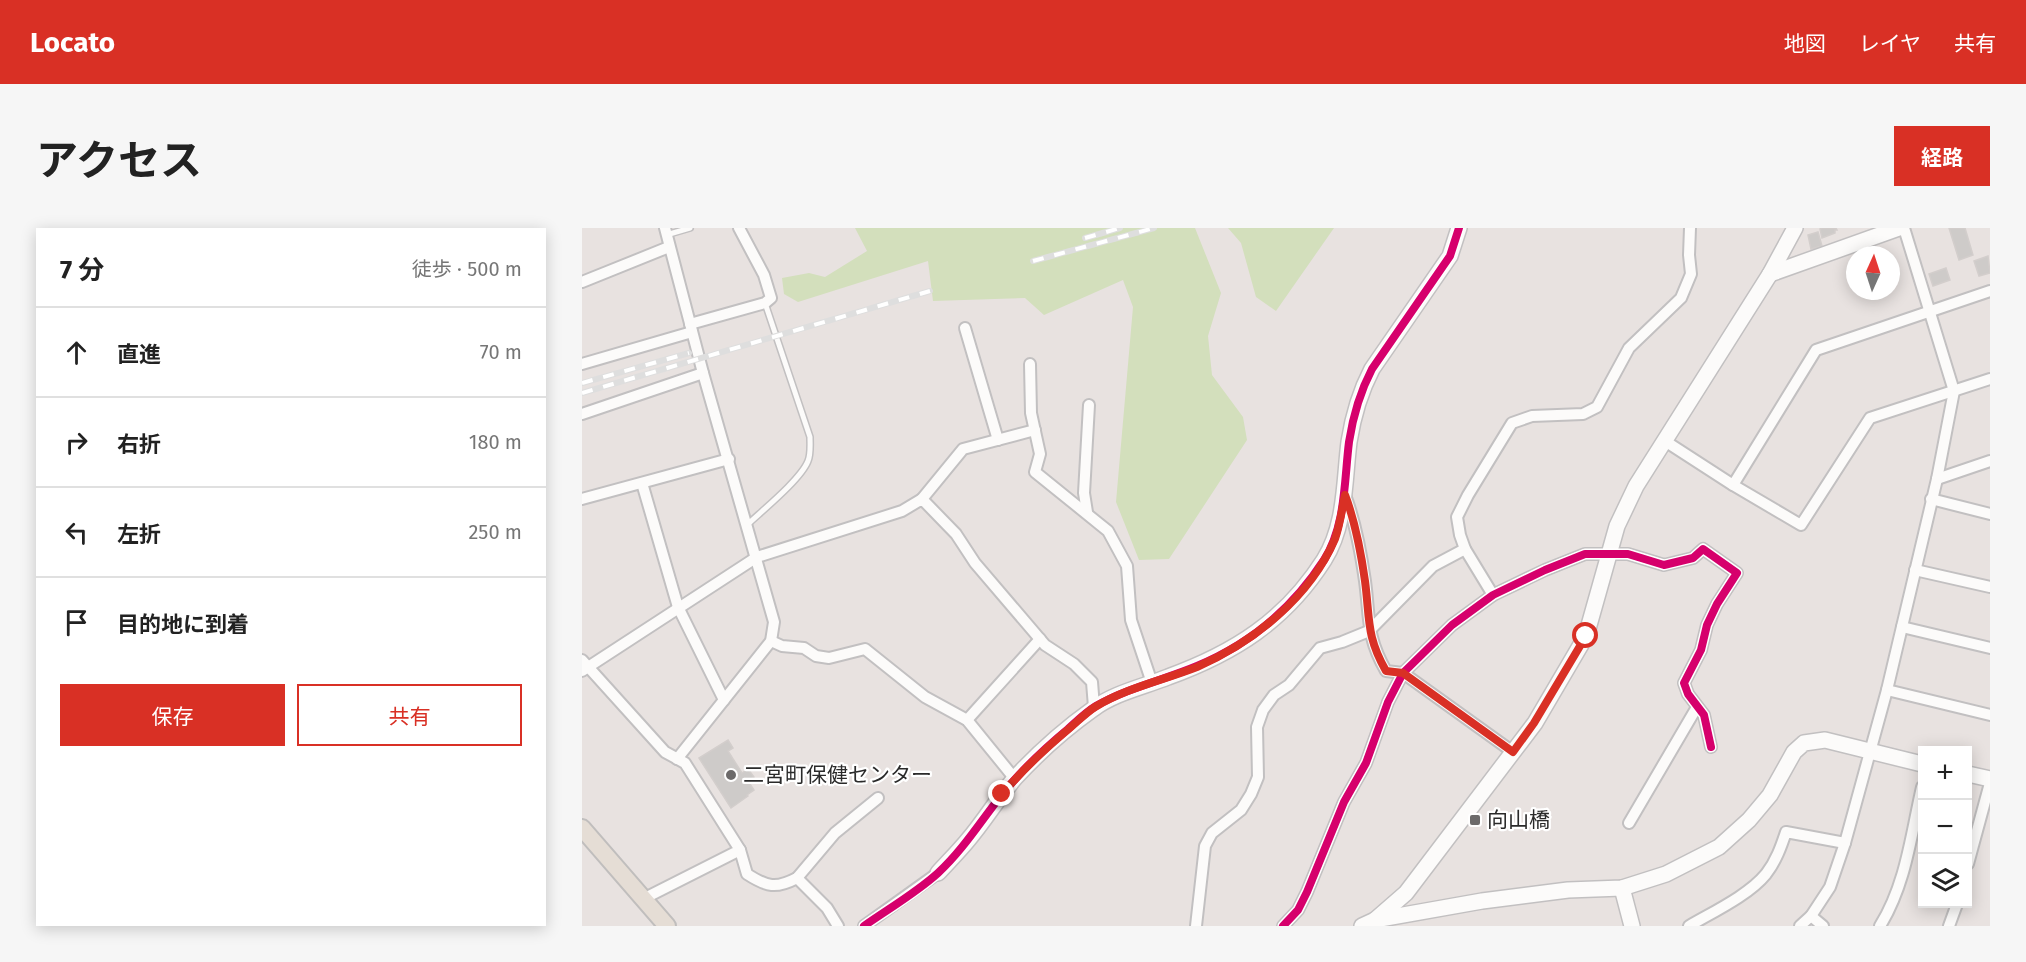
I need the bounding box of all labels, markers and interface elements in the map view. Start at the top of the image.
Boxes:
text: Locato [30,26,115,59]
text: 地図 [1784,31,1826,57]
text: レイヤ [1859,31,1921,57]
text: 共有 [1954,31,1996,57]
button: 経路 [1894,126,1990,186]
text: アクセス [36,136,202,186]
north arrow [1846,246,1900,300]
text: 7 分 [60,255,104,286]
text: 徒歩 · 500 m [412,257,522,281]
icon: ahead [60,336,93,369]
text: 70 m [480,340,522,364]
text: 直進 [117,341,161,368]
icon: right [60,426,93,459]
text: 180 m [469,430,522,454]
text: 右折 [117,431,161,458]
icon: left [60,516,93,549]
text: 250 m [468,520,522,544]
text: 左折 [117,521,161,548]
icon: arrive [60,606,93,639]
text: 目的地に到着 [117,611,249,638]
route start [1572,622,1598,648]
button: 保存 [60,684,285,746]
button: 共有 [297,684,522,746]
map controls [1918,746,1972,908]
button: + [1918,746,1972,800]
place label: 二宮町保健センター [743,762,932,788]
marker: 二宮町保健センター [724,768,738,782]
route end [988,780,1014,806]
button: − [1918,800,1972,854]
place label: 向山橋 [1487,807,1550,833]
marker: 向山橋 [1468,813,1482,827]
button: layers [1918,854,1972,908]

